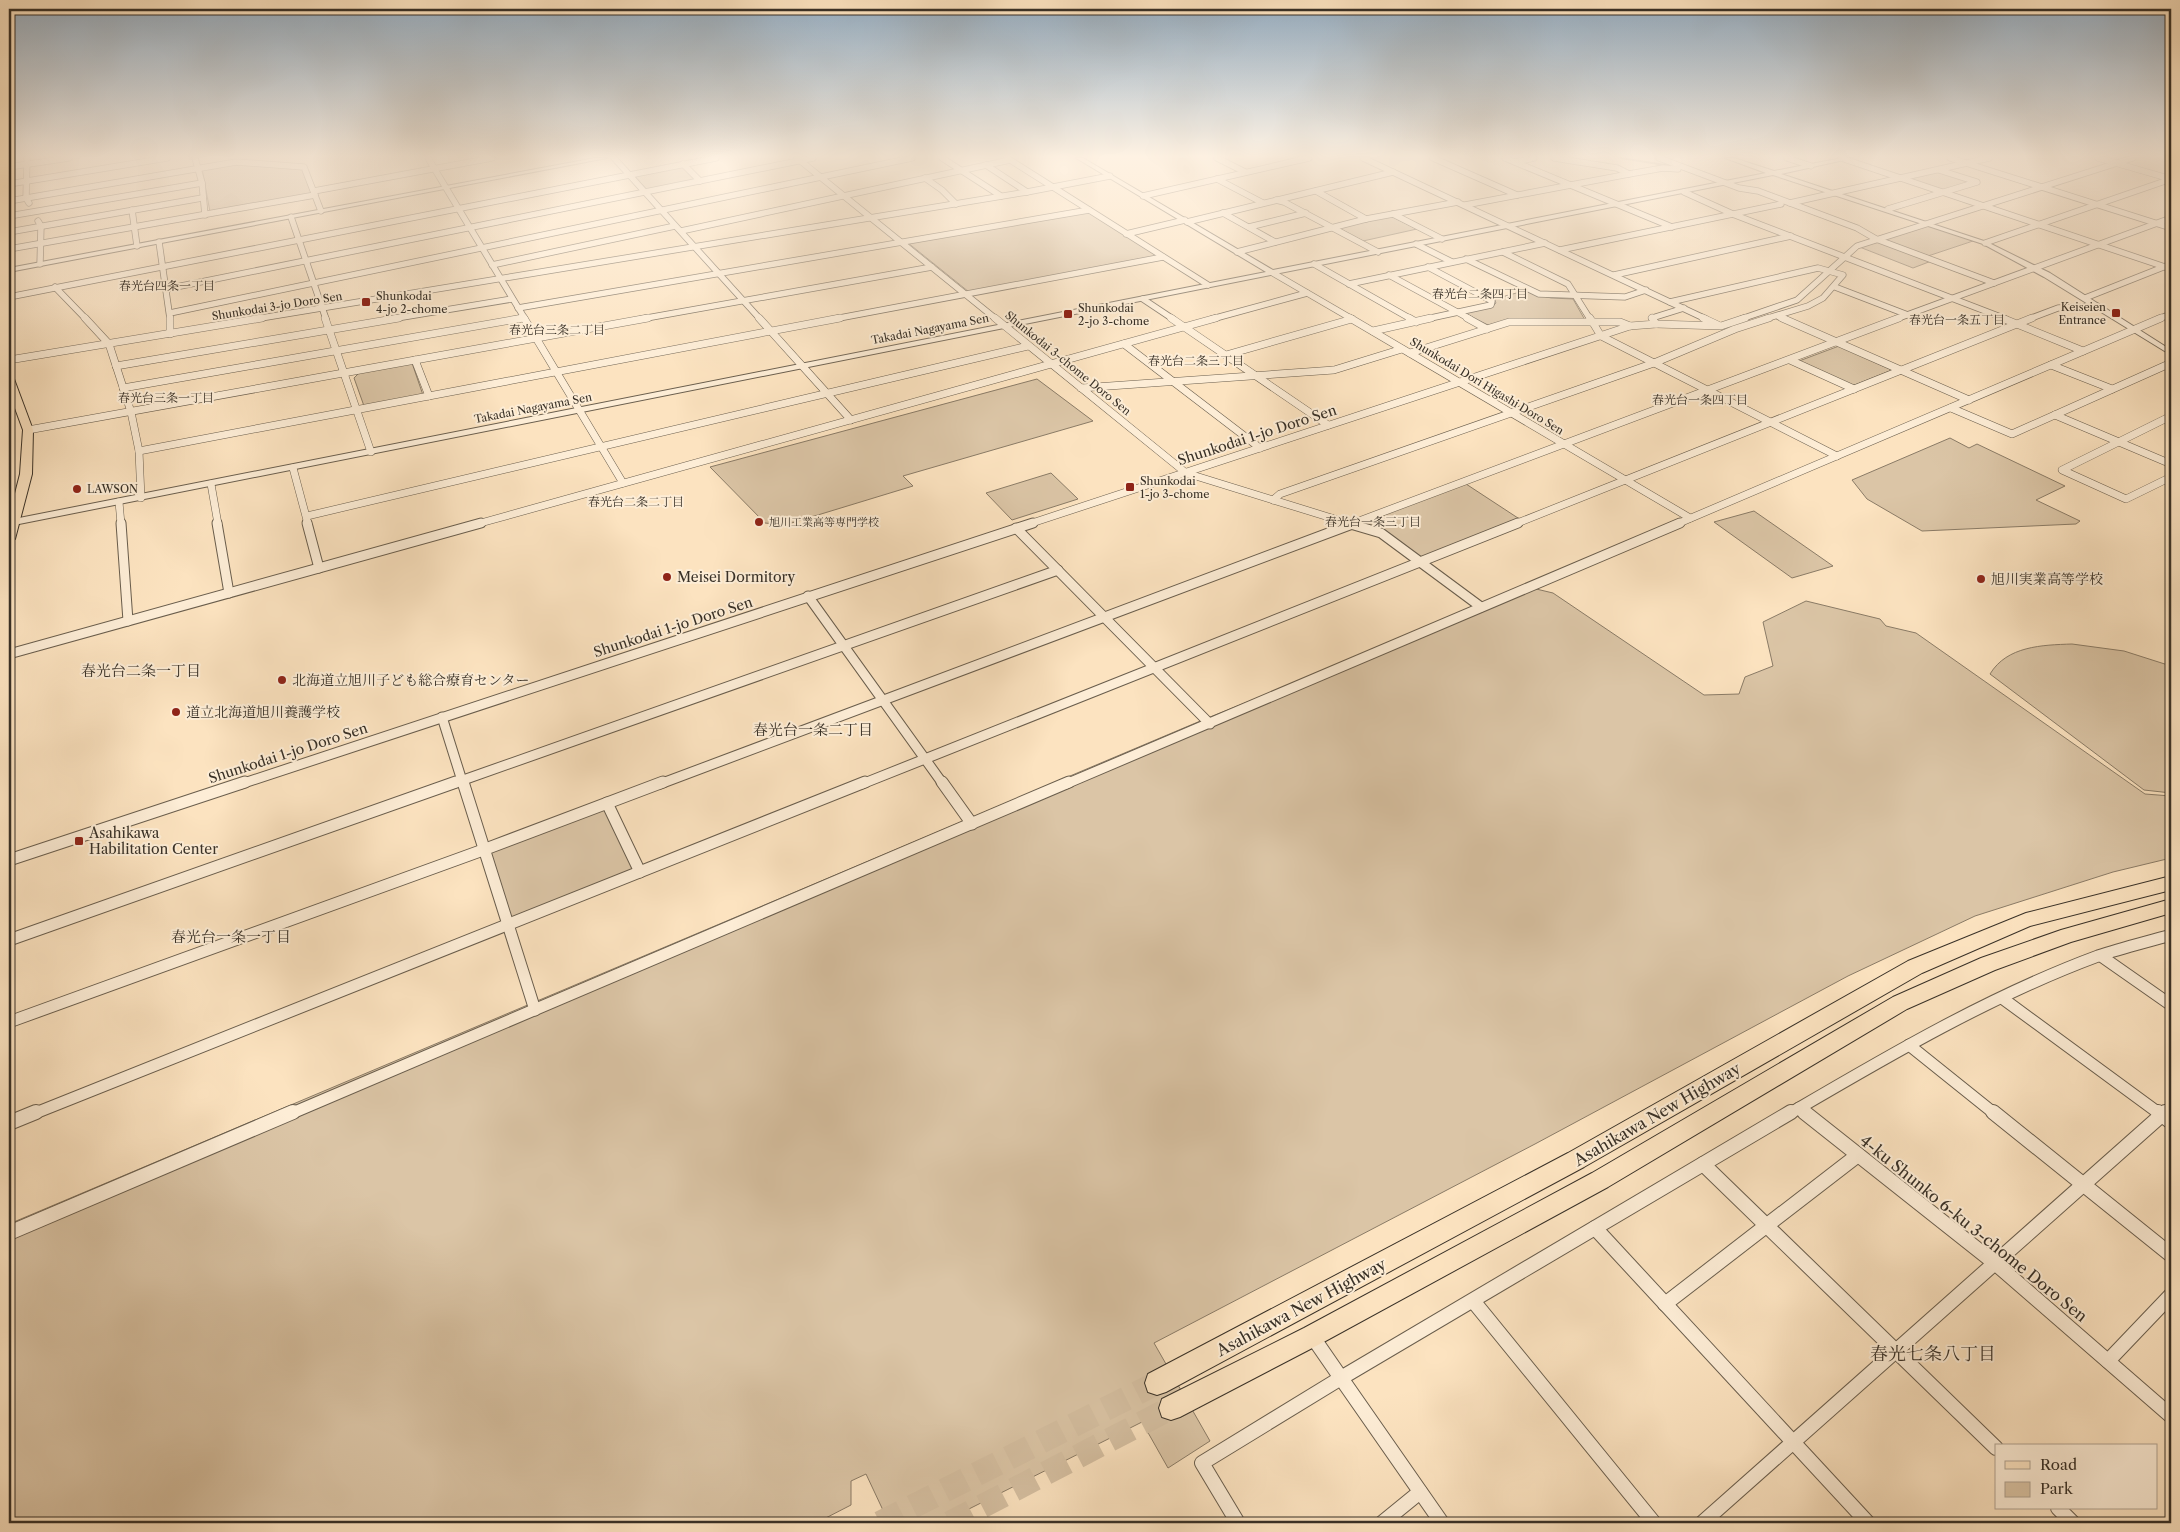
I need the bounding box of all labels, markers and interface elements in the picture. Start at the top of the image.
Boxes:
district label: 春光台四条一丁目 [119,278,215,293]
district label: 春光台二条四丁目 [1432,286,1528,301]
street label: Shunkodai 3-jo Doro Sen [211,289,343,323]
place label: Shunkodai 4-jo 2-chome [376,289,447,316]
marker: Shunkodai 4-jo 2-chome [360,296,372,308]
place label: Keiseien Entrance [2058,300,2106,327]
place label: Shunkodai 2-jo 3-chome [1078,301,1149,328]
marker: Keiseien Entrance [2110,307,2122,319]
street label: Shunkodai 3-chome Doro Sen [1002,308,1134,418]
marker: Shunkodai 2-jo 3-chome [1062,308,1074,320]
street label: Takadai Nagayama Sen [870,311,990,347]
district label: 春光台一条五丁目 [1909,312,2005,327]
district label: 春光台三条二丁目 [509,322,605,337]
street label: Shunkodai Dori Higashi Doro Sen [1408,334,1567,438]
district label: 春光台二条三丁目 [1148,353,1244,368]
district label: 春光台三条一丁目 [118,390,214,405]
street label: Takadai Nagayama Sen [473,390,593,426]
district label: 春光台一条四丁目 [1652,392,1748,407]
street label: Shunkodai 1-jo Doro Sen [1175,401,1339,469]
place label: Shunkodai 1-jo 3-chome [1140,474,1209,501]
marker: Shunkodai 1-jo 3-chome [1124,481,1136,493]
place label: LAWSON [87,482,138,496]
marker: LAWSON [71,483,83,495]
district label: 春光台二条二丁目 [588,494,684,509]
district label: 春光台一条三丁目 [1325,514,1421,529]
place label: 旭川工業高等専門学校 [769,515,879,529]
marker: 旭川工業高等専門学校 [753,516,765,528]
place label: Meisei Dormitory [677,568,795,586]
place label: 旭川実業高等学校 [1991,570,2103,588]
marker: Meisei Dormitory [661,571,673,583]
marker: 旭川実業高等学校 [1975,573,1987,585]
street label: Shunkodai 1-jo Doro Sen [591,593,755,661]
district label: 春光台二条一丁目 [81,661,201,680]
place label: 北海道立旭川子ども総合療育センター [292,671,529,689]
marker: 北海道立旭川子ども総合療育センター [276,674,288,686]
place label: 道立北海道旭川養護学校 [186,703,340,721]
marker: 道立北海道旭川養護学校 [170,706,182,718]
street label: Shunkodai 1-jo Doro Sen [206,719,370,787]
district label: 春光台一条二丁目 [753,720,873,739]
place label: Asahikawa Habilitation Center [88,824,218,858]
marker: Asahikawa Habilitation Center [73,835,85,847]
district label: 春光台一条一丁目 [171,927,291,946]
street label: Asahikawa New Highway [1569,1057,1745,1170]
street label: 4-ku Shunko 6-ku 3-chome Doro Sen [1856,1130,2092,1326]
street label: Asahikawa New Highway [1212,1253,1390,1361]
district label: 春光七条八丁目 [1870,1343,1996,1365]
legend [1995,1444,2158,1510]
text: Road [2040,1455,2077,1474]
text: Park [2040,1479,2074,1498]

